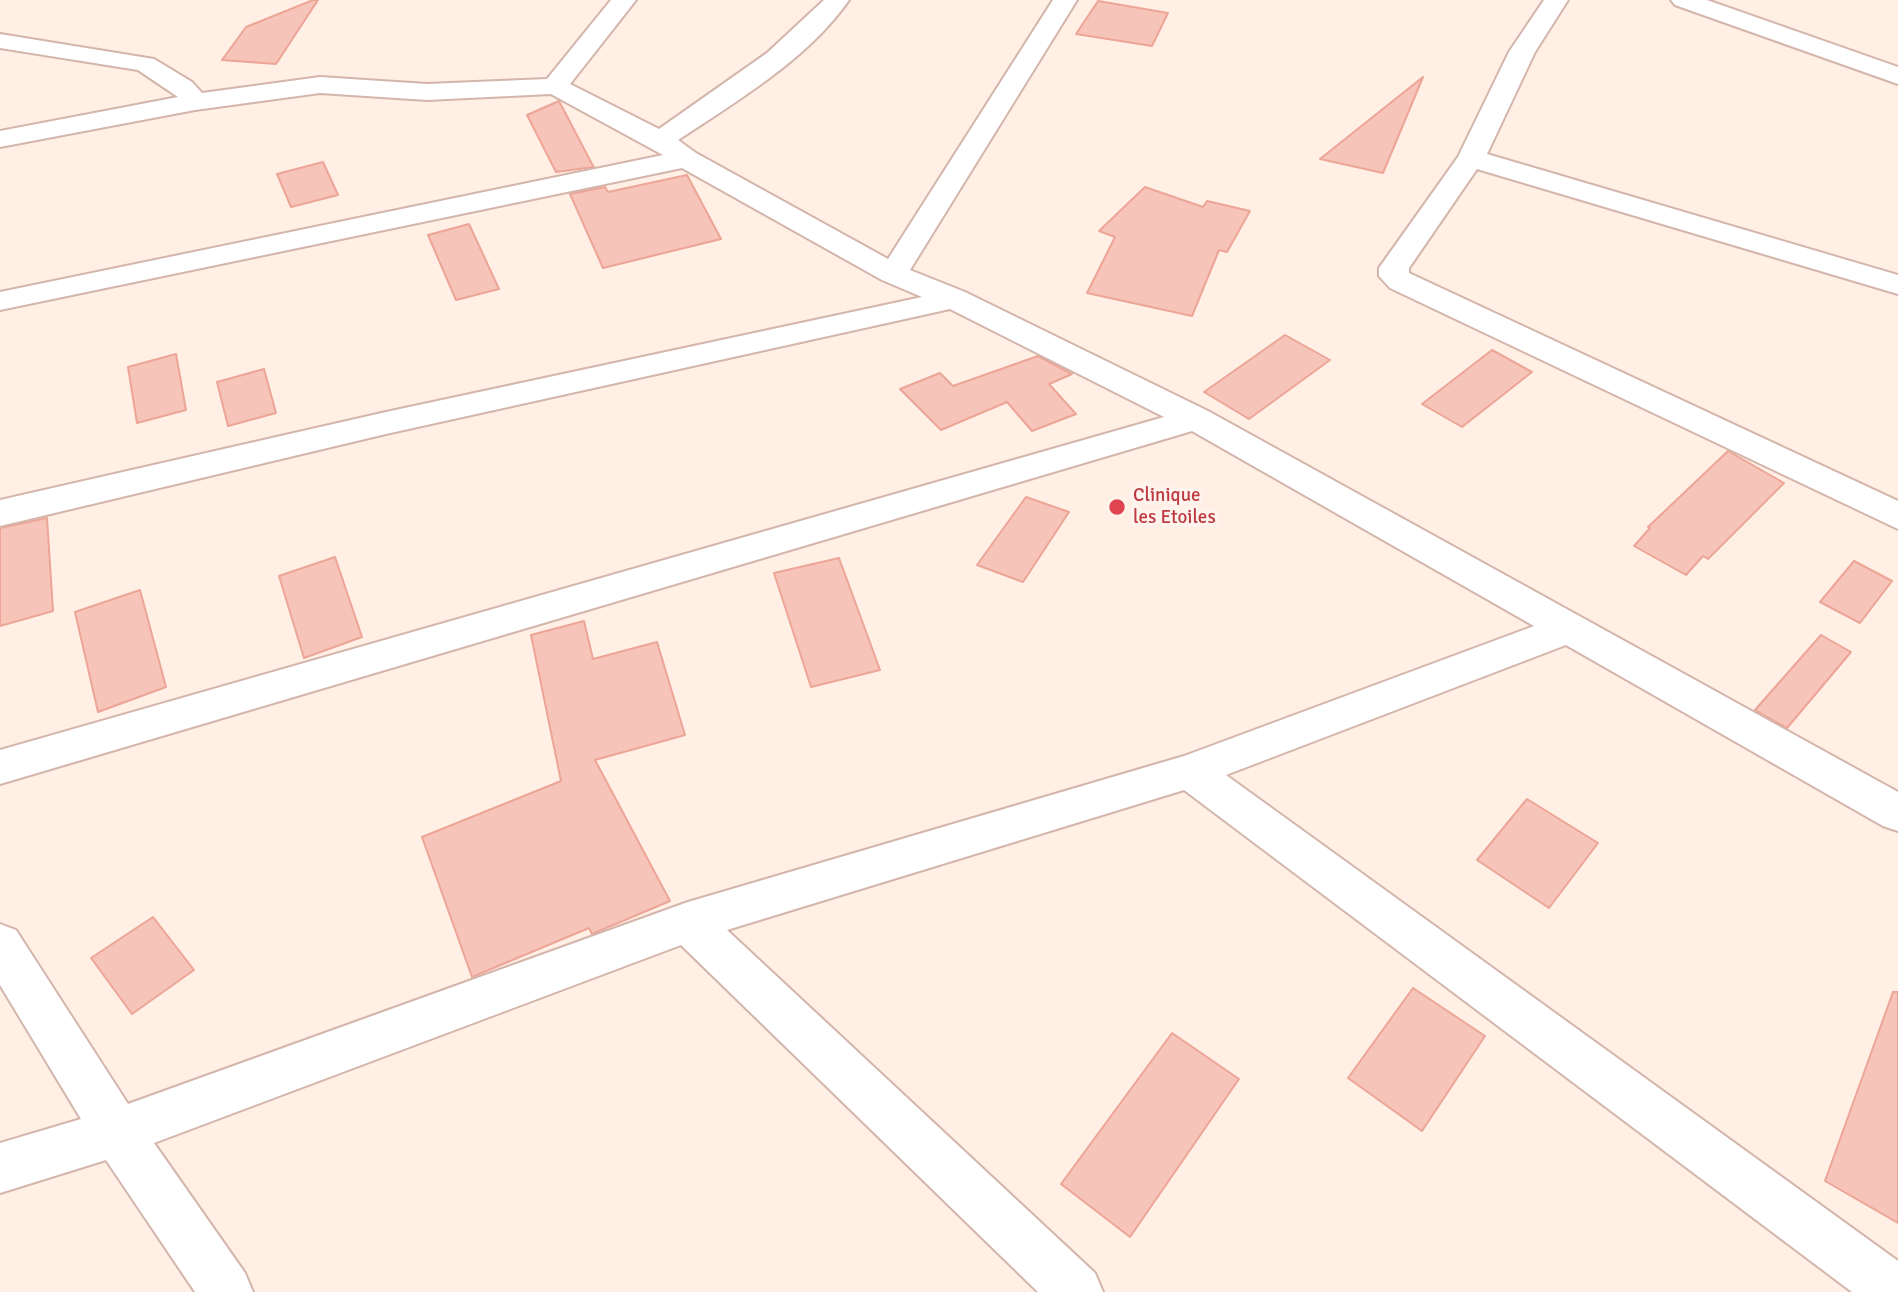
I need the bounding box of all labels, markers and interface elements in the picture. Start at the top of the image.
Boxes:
place label: Clinique les Etoiles [1133,485,1216,529]
marker: Clinique les Etoiles [1107,497,1127,517]

